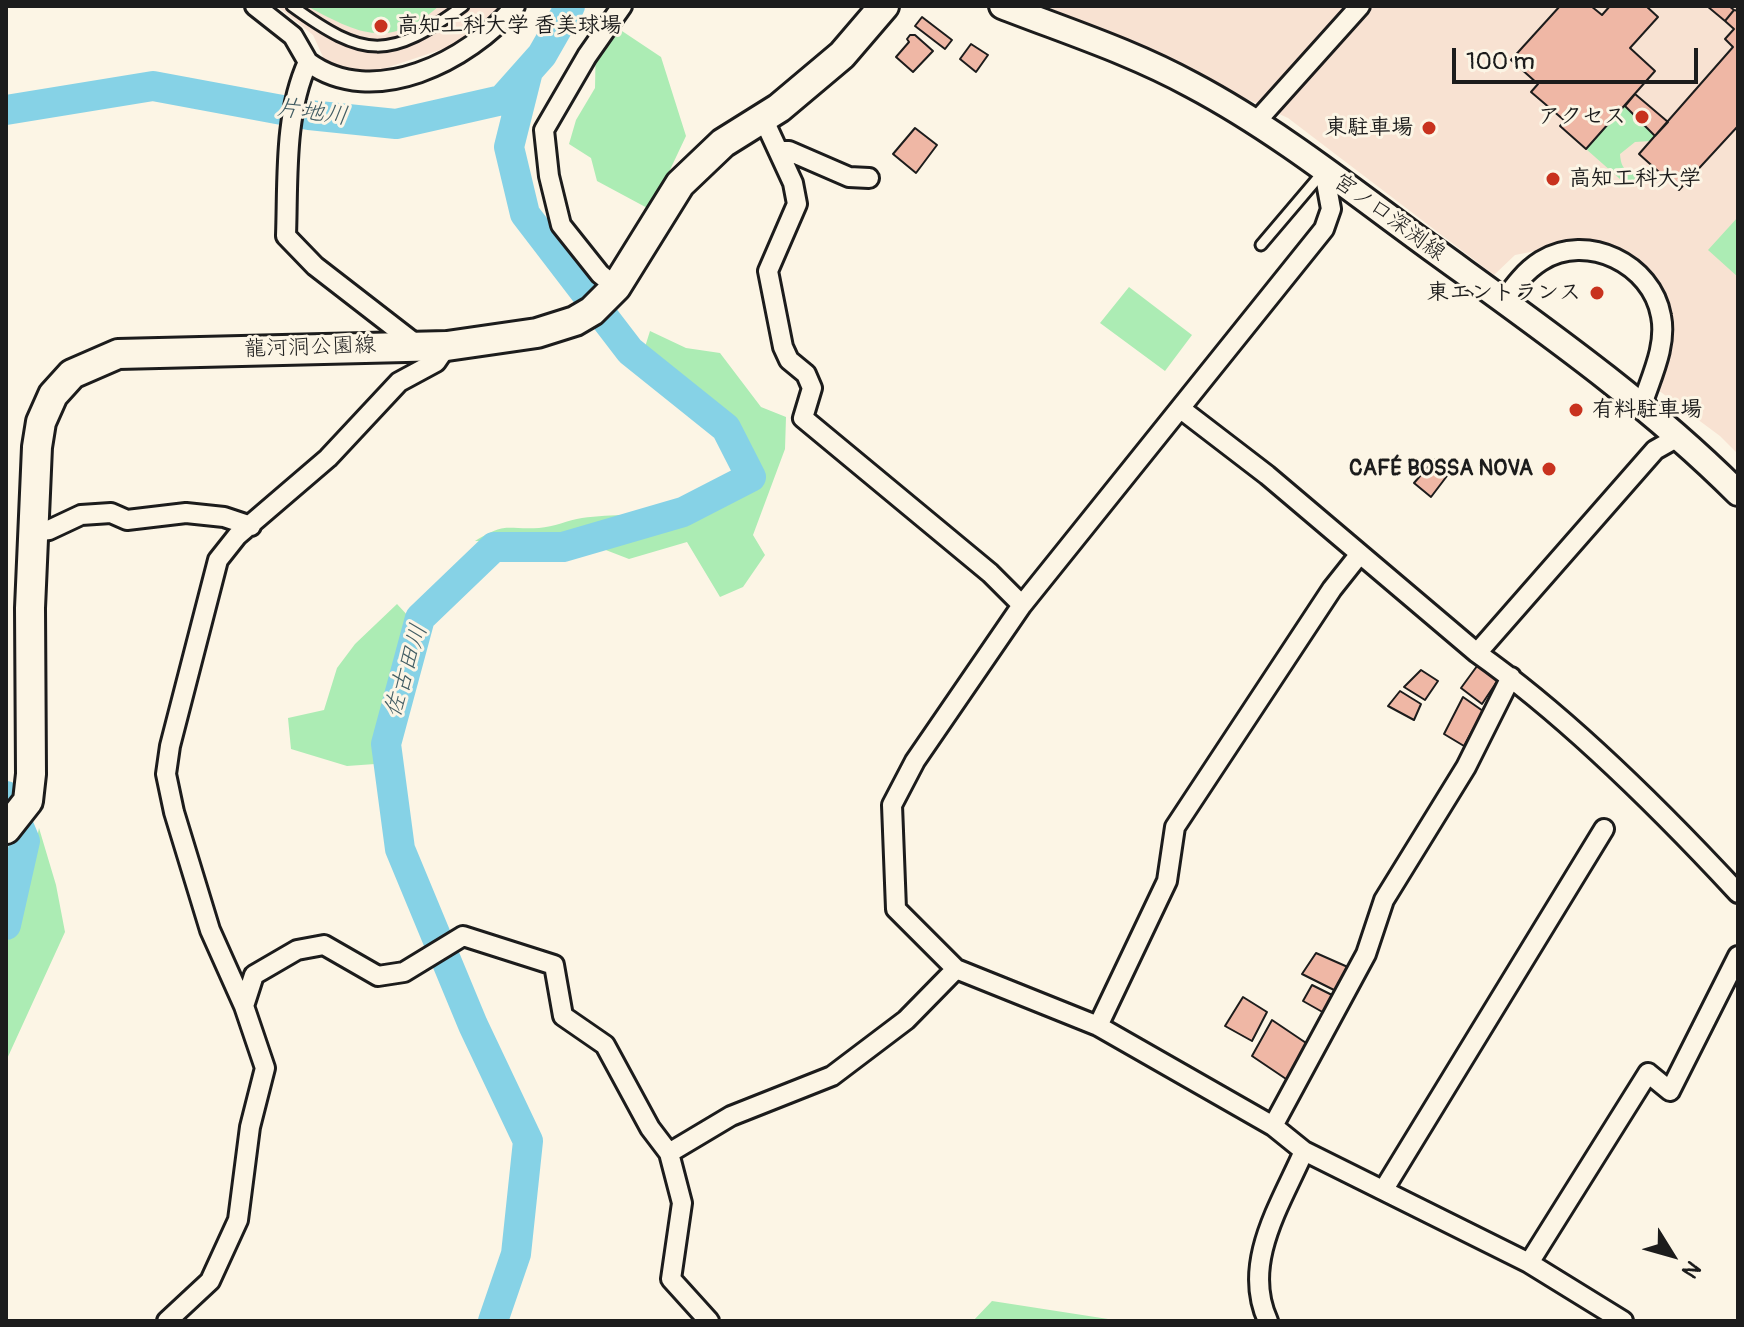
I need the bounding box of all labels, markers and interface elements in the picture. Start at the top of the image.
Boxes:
place label: 高知工科大学 香美球場 [397,13,622,39]
marker: 高知工科大学 香美球場 [372,17,390,35]
scale bar [1456,32,1702,82]
text: 100 m [1466,47,1535,76]
water label: 片地川 [274,94,350,132]
place label: アクセス [1538,104,1626,130]
marker: アクセス [1633,108,1651,126]
place label: 東駐車場 [1325,115,1413,141]
marker: 東駐車場 [1420,119,1438,137]
place label: 高知工科大学 [1569,166,1701,192]
street label: 宮ノ口深渕線 [1328,169,1450,267]
marker: 高知工科大学 [1544,170,1562,188]
place label: 東エントランス [1427,280,1581,306]
marker: 東エントランス [1588,284,1606,302]
street label: 龍河洞公園線 [244,333,376,363]
place label: 有料駐車場 [1592,397,1702,423]
marker: 有料駐車場 [1567,401,1585,419]
place label: CAFÉ BOSSA NOVA [1349,456,1533,482]
marker: CAFÉ BOSSA NOVA [1540,460,1558,478]
water label: 佐古田川 [379,621,435,721]
north arrow [1632,1215,1712,1295]
text: N [1676,1255,1707,1284]

